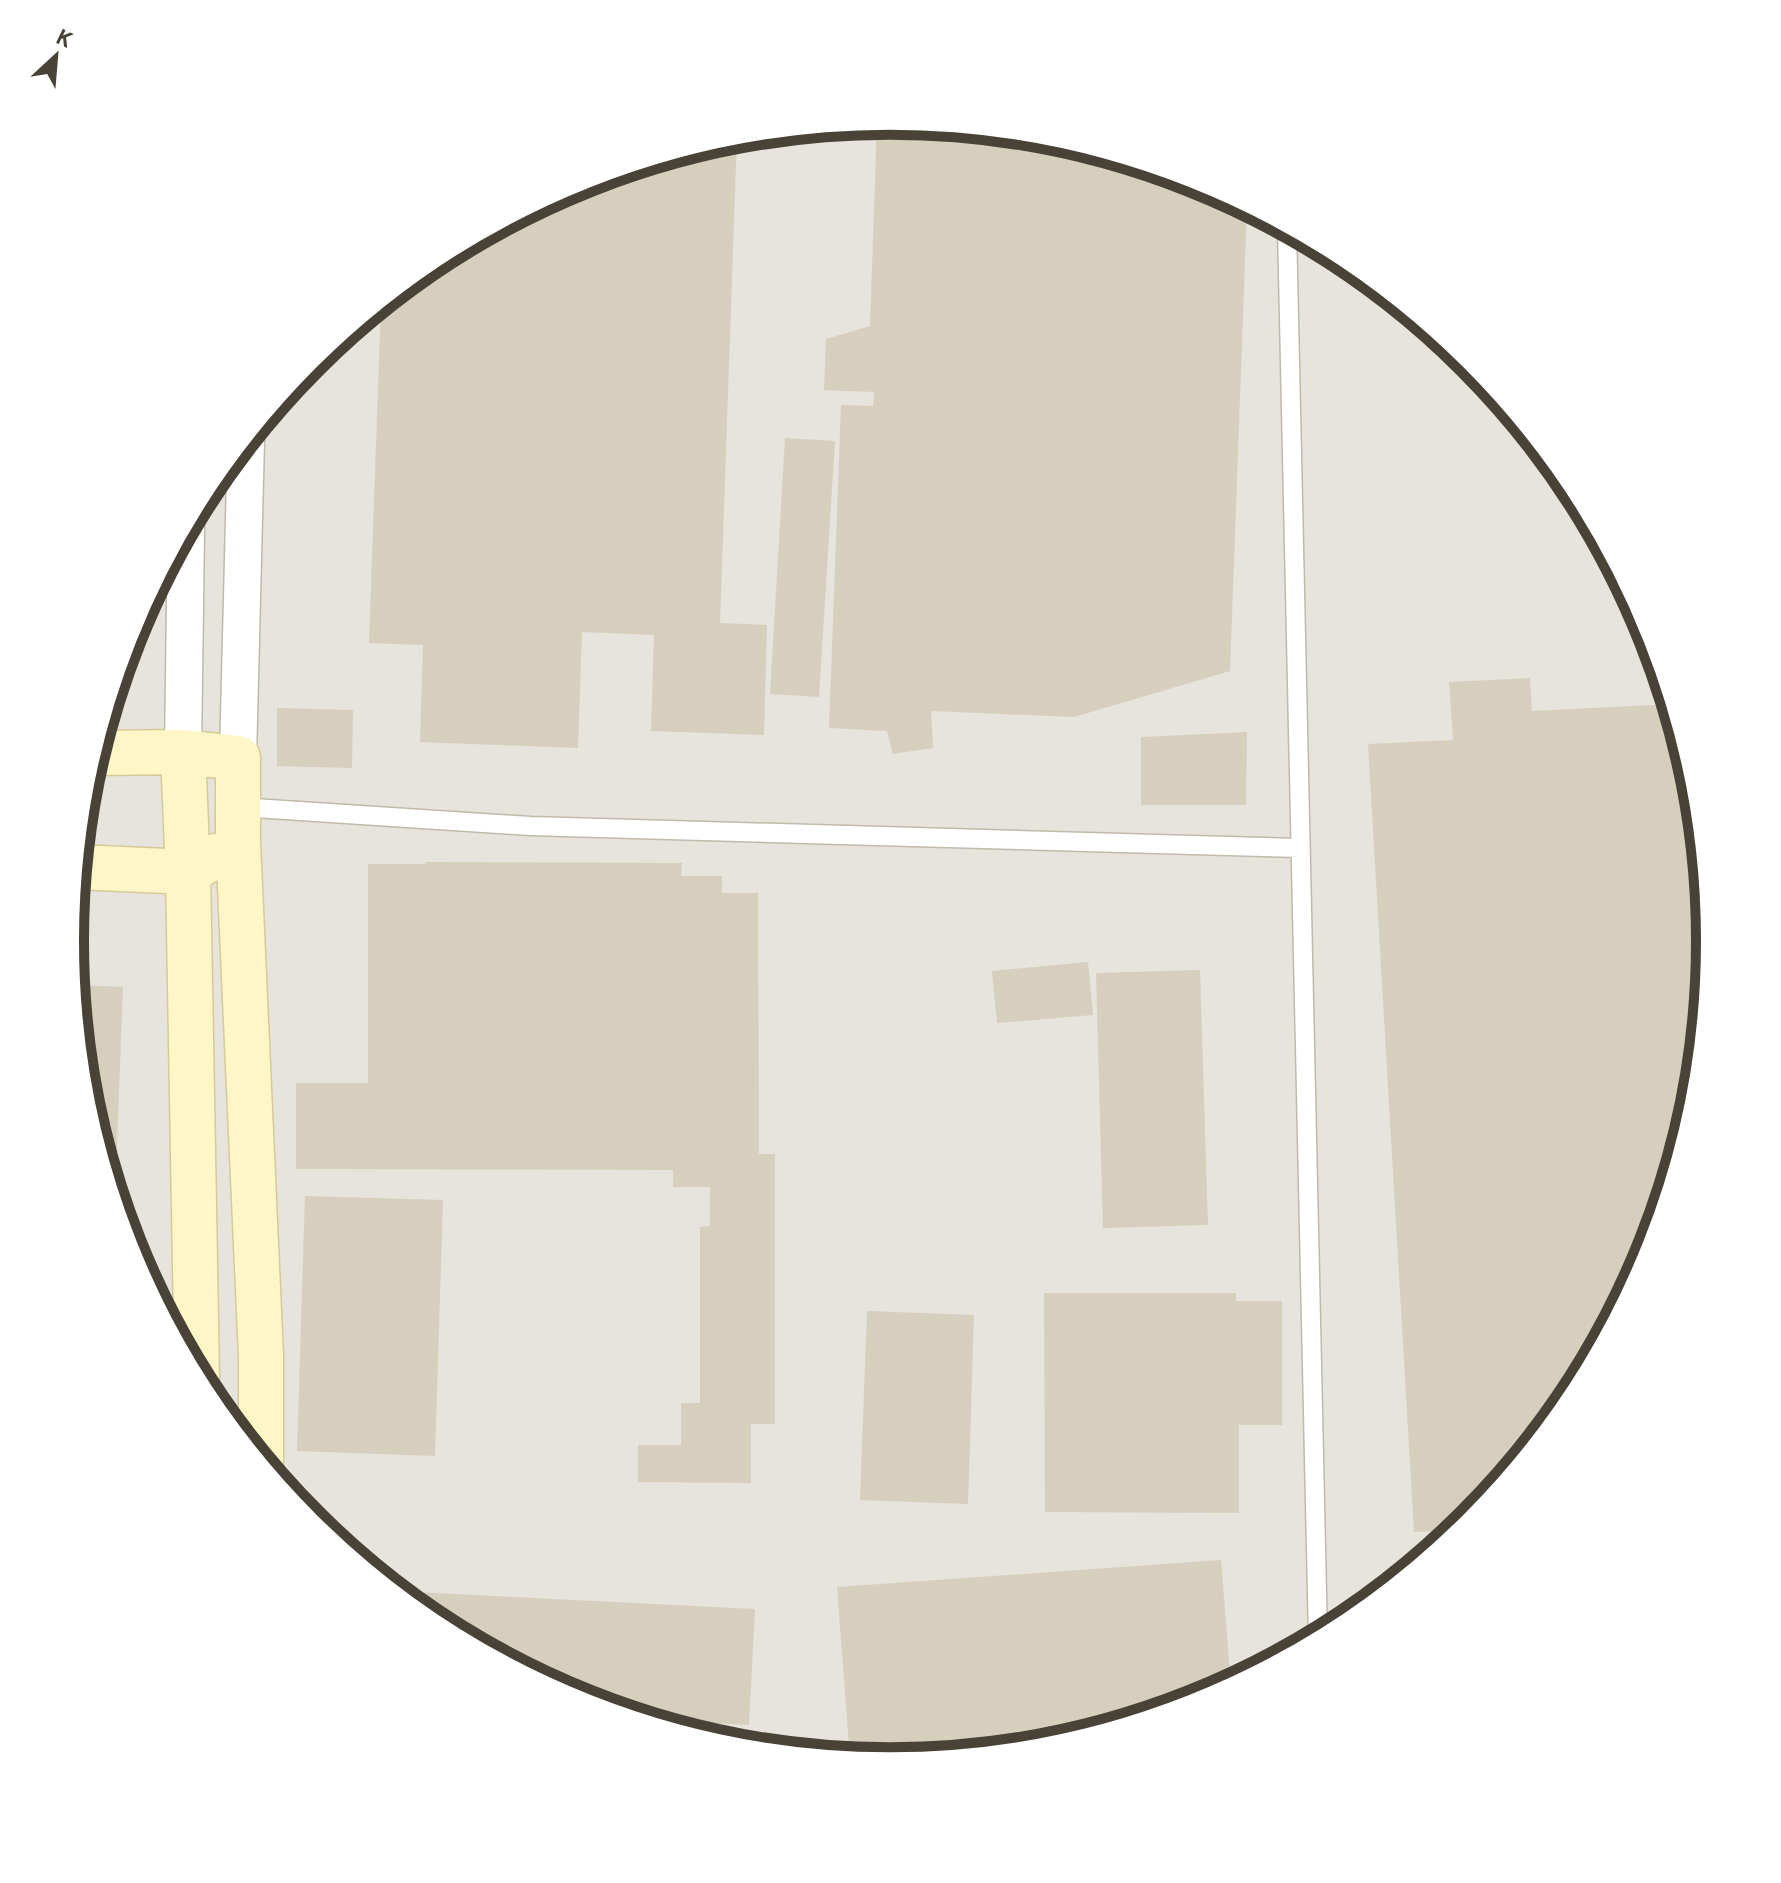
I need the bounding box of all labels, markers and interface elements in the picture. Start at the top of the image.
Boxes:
north arrow [16,16,96,96]
text: K [52,22,77,55]

